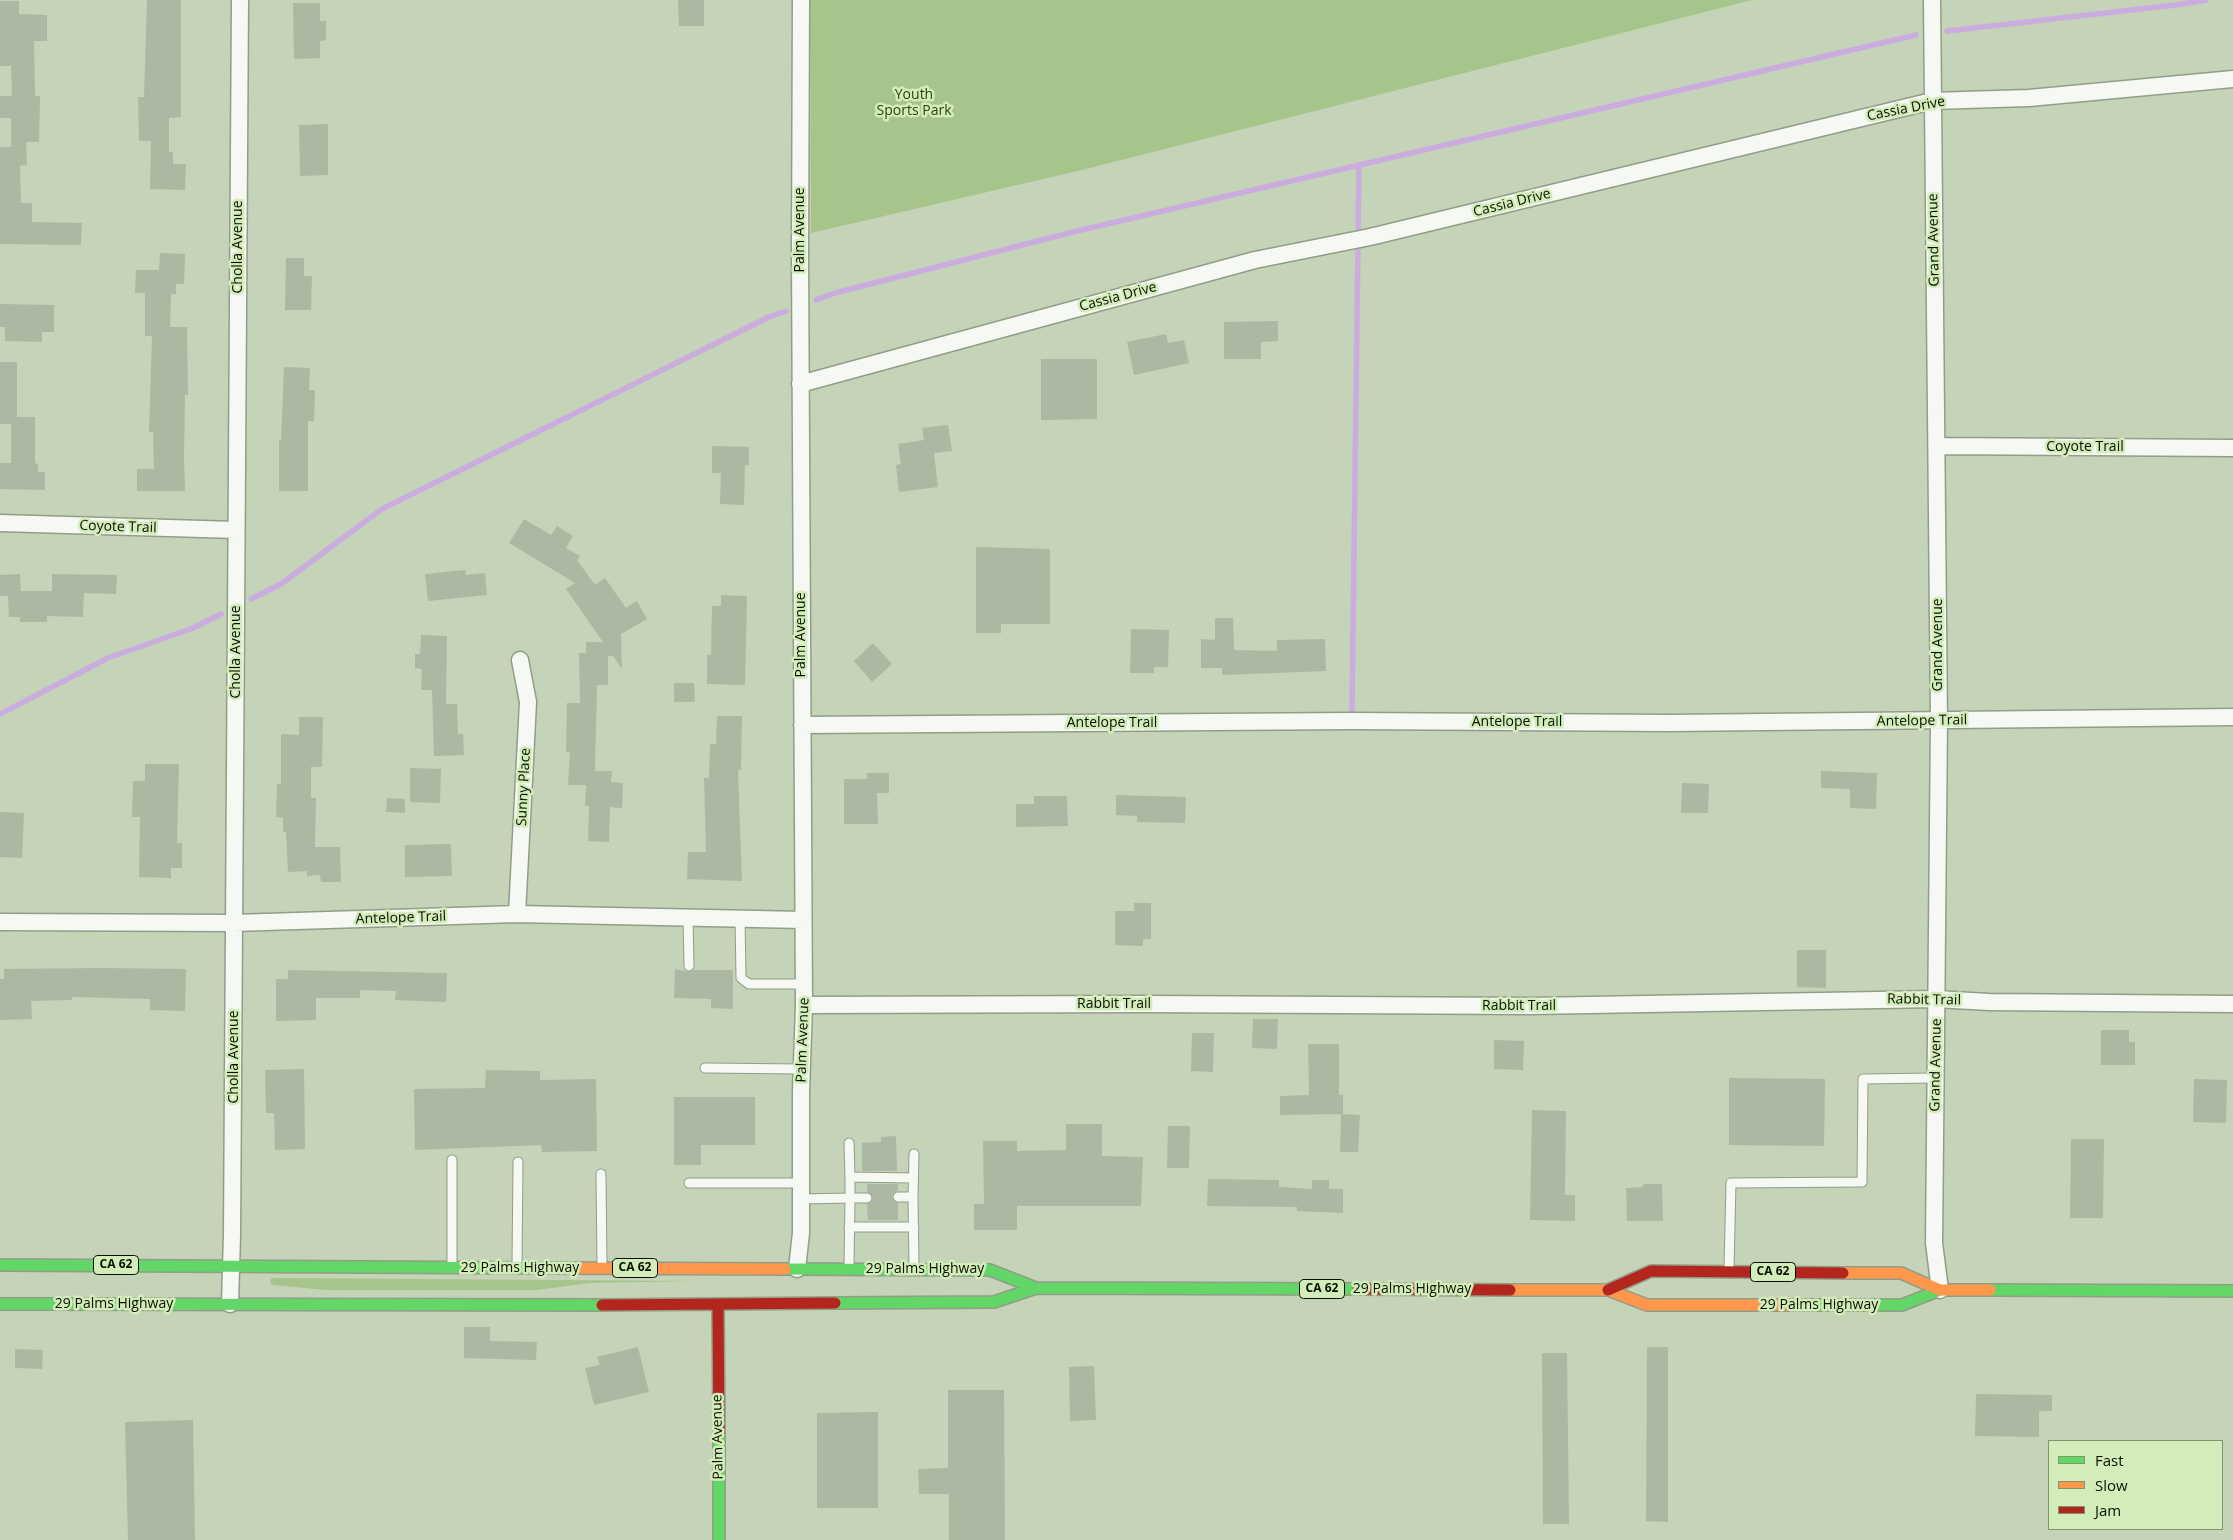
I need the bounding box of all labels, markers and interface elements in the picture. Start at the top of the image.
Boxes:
park label: Youth Sports Park [877,87,951,120]
street label: Cassia Drive [1866,93,1946,125]
street label: Cassia Drive [1472,185,1552,221]
street label: Palm Avenue [792,187,808,273]
street label: Grand Avenue [1925,193,1943,287]
street label: Cholla Avenue [230,200,246,294]
street label: Cassia Drive [1078,279,1158,315]
street label: Coyote Trail [2046,439,2124,455]
street label: Coyote Trail [79,517,157,537]
street label: Palm Avenue [793,592,809,678]
street label: Grand Avenue [1930,598,1946,692]
street label: Cholla Avenue [228,605,244,699]
street label: Antelope Trail [1877,712,1967,730]
street label: Antelope Trail [1472,714,1562,730]
street label: Antelope Trail [1067,715,1157,731]
street label: Sunny Place [514,747,534,827]
street label: Antelope Trail [355,908,447,928]
street label: Rabbit Trail [1887,991,1961,1009]
street label: Rabbit Trail [1077,996,1151,1012]
street label: Palm Avenue [793,997,813,1083]
street label: Rabbit Trail [1482,998,1556,1014]
street label: Cholla Avenue [226,1010,242,1104]
street label: Grand Avenue [1927,1018,1945,1112]
road number: CA 62 [94,1256,138,1274]
road number: CA 62 [612,1258,658,1278]
street label: 29 Palms Highway [461,1260,579,1276]
street label: 29 Palms Highway [866,1261,984,1277]
road number: CA 62 [1750,1262,1796,1282]
road number: CA 62 [1300,1280,1344,1298]
street label: 29 Palms Highway [1353,1281,1471,1297]
street label: 29 Palms Highway [55,1296,173,1312]
street label: 29 Palms Highway [1760,1297,1878,1313]
street label: Palm Avenue [709,1394,727,1480]
legend [2048,1440,2223,1530]
text: Fast [2095,1450,2124,1470]
text: Slow [2095,1475,2128,1495]
text: Jam [2095,1500,2121,1520]

